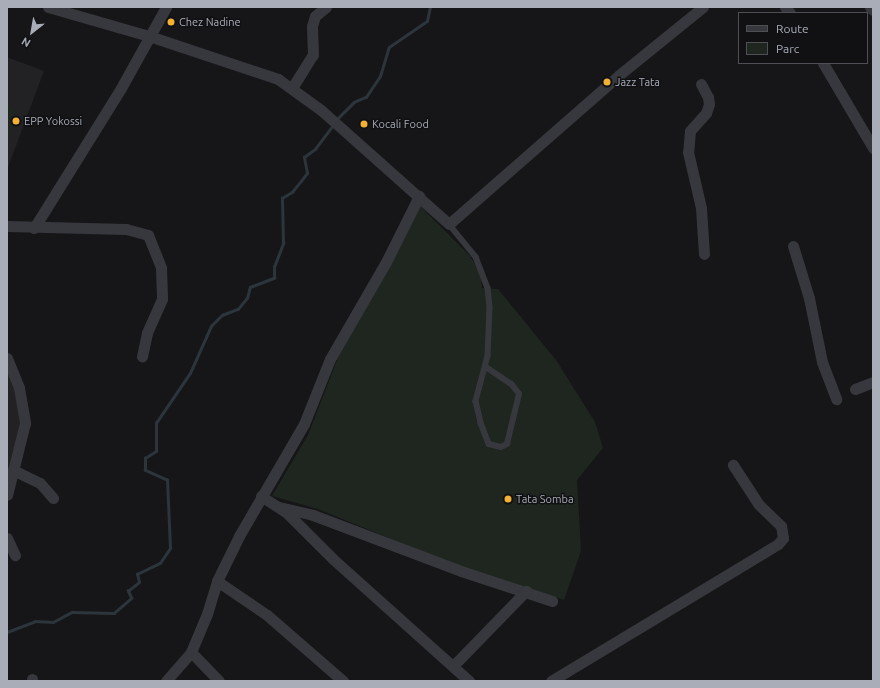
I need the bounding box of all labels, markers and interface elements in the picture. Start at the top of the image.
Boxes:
north arrow [12,12,52,52]
legend [738,12,868,64]
place label: Chez Nadine [179,15,241,29]
marker: Chez Nadine [166,17,176,27]
text: Route [776,22,809,35]
text: N [19,35,32,50]
text: Parc [776,42,799,55]
place label: Jazz Tata [615,75,660,89]
marker: Jazz Tata [602,77,612,87]
place label: EPP Yokossi [24,114,82,128]
marker: EPP Yokossi [11,116,21,126]
place label: Kocali Food [372,117,429,131]
marker: Kocali Food [359,119,369,129]
place label: Tata Somba [516,492,574,506]
marker: Tata Somba [503,494,513,504]

